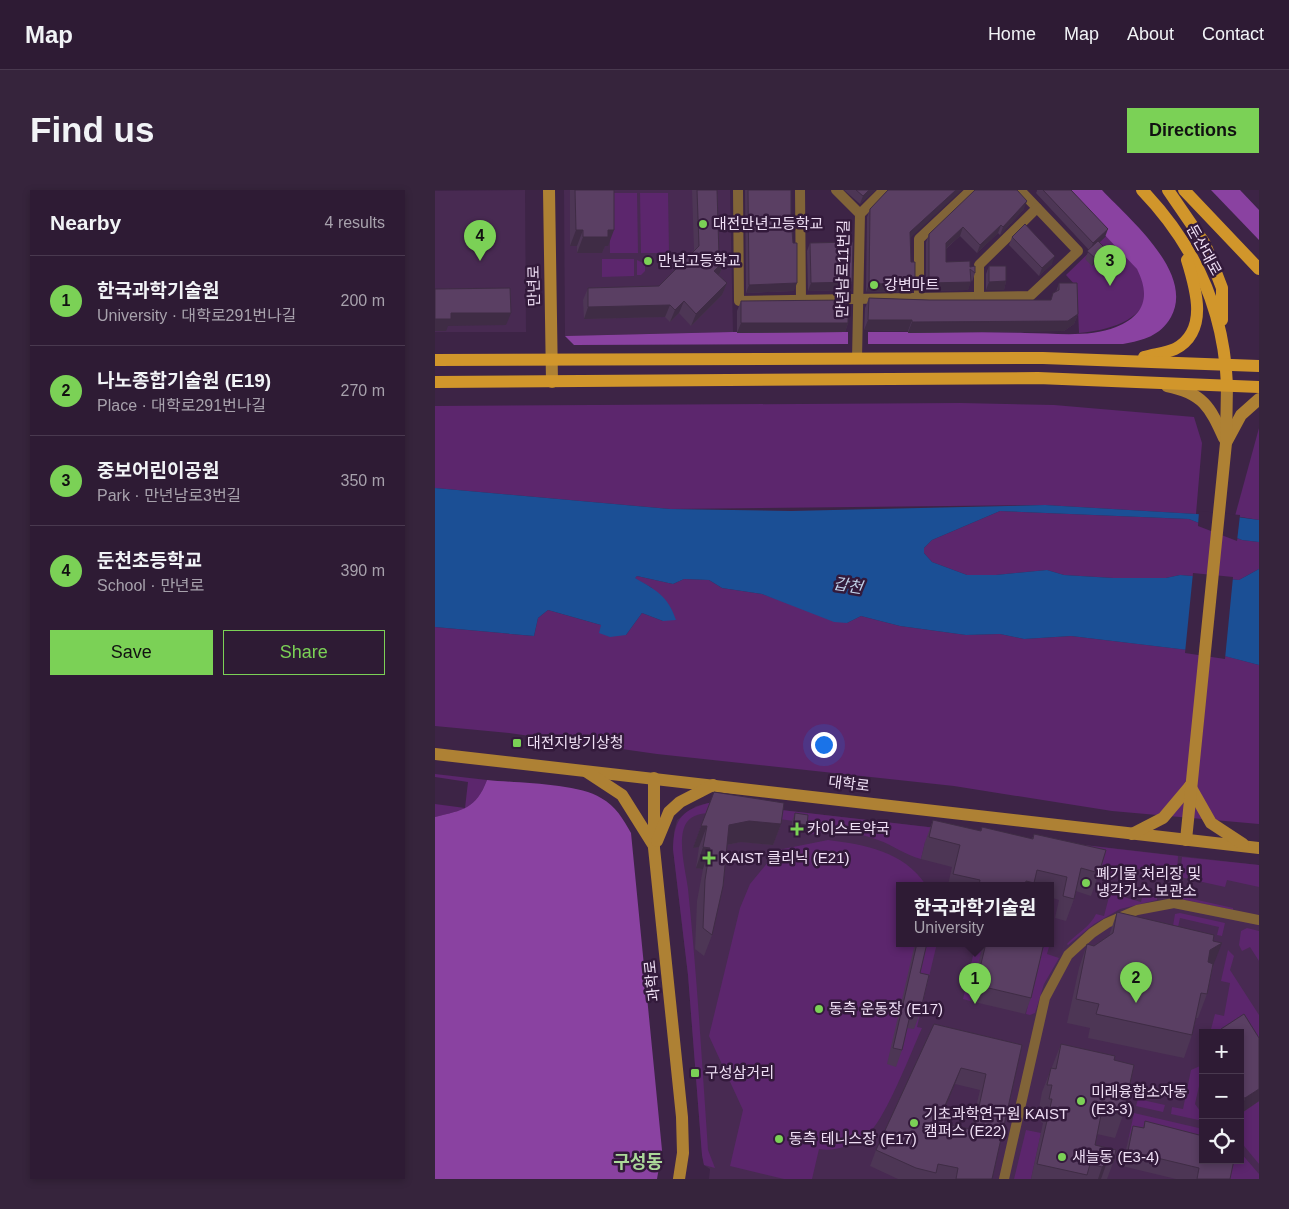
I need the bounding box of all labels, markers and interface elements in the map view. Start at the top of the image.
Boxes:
text: Map [25,21,73,48]
text: Home [988,24,1036,44]
text: Map [1064,24,1099,44]
text: About [1127,24,1174,44]
text: Contact [1202,24,1264,44]
button: Directions [1127,108,1259,153]
text: Find us [30,110,154,149]
text: Nearby [50,211,121,234]
text: 4 results [325,214,385,231]
place label: 대전만년고등학교 [713,215,823,232]
marker: 대전만년고등학교 [697,218,709,230]
pin: 4 [464,220,496,261]
street label: 만년남로11번길 [833,220,852,318]
street label: 둔산대로 [1184,221,1225,278]
pin: 3 [1094,245,1126,286]
place label: 만년고등학교 [658,252,741,269]
marker: 만년고등학교 [642,255,654,267]
street label: 만년로 [525,265,542,307]
place label: 강변마트 [884,276,939,293]
marker: 강변마트 [868,279,880,291]
text: 한국과학기술원 [97,280,219,301]
text: 1 [62,292,70,309]
text: 200 m [341,292,385,309]
text: University · 대학로291번나길 [97,307,296,324]
text: 나노종합기술원 (E19) [97,370,271,391]
text: 2 [62,382,70,399]
text: 270 m [341,382,385,399]
text: Place · 대학로291번나길 [97,397,266,414]
text: 중보어린이공원 [97,460,219,481]
text: 3 [62,472,70,489]
text: 350 m [341,472,385,489]
text: Park · 만년남로3번길 [97,487,241,504]
text: 둔천초등학교 [97,550,202,571]
text: 4 [62,562,70,579]
text: 390 m [341,562,385,579]
water label: 갑천 [832,575,866,597]
text: School · 만년로 [97,577,204,594]
button: Save [50,630,213,675]
button: Share [223,630,385,675]
your location [811,732,837,758]
place label: 대전지방기상청 [527,734,624,751]
marker: 대전지방기상청 [511,737,523,749]
street label: 대학로 [827,773,871,794]
place label: 카이스트약국 [807,820,890,837]
marker: 카이스트약국 [791,823,803,835]
place label: KAIST 클리닉 (E21) [720,849,850,866]
marker: KAIST 클리닉 (E21) [702,851,716,865]
place label: 폐기물 처리장 및 냉각가스 보관소 [1096,865,1201,899]
marker: 폐기물 처리장 및 냉각가스 보관소 [1080,877,1092,889]
popup [896,882,1054,947]
text: 한국과학기술원 [914,897,1036,918]
text: University [914,919,984,936]
street label: 과학로 [641,960,662,1003]
pin: 2 [1120,962,1152,1003]
pin: 1 [959,963,991,1004]
place label: 동측 운동장 (E17) [829,1000,943,1017]
marker: 동측 운동장 (E17) [813,1003,825,1015]
map controls [1199,1029,1244,1164]
button: + [1199,1029,1244,1074]
place label: 구성삼거리 [705,1064,774,1081]
marker: 구성삼거리 [689,1067,701,1079]
button: − [1199,1074,1244,1119]
place label: 미래융합소자동 (E3-3) [1091,1083,1188,1117]
marker: 미래융합소자동 (E3-3) [1075,1095,1087,1107]
place label: 기초과학연구원 KAIST 캠퍼스 (E22) [924,1105,1068,1139]
marker: 기초과학연구원 KAIST 캠퍼스 (E22) [908,1117,920,1129]
button: locate [1199,1119,1244,1164]
place label: 동측 테니스장 (E17) [789,1130,917,1147]
marker: 동측 테니스장 (E17) [773,1133,785,1145]
place label: 새늘동 (E3-4) [1072,1148,1159,1165]
marker: 새늘동 (E3-4) [1056,1151,1068,1163]
district label: 구성동 [613,1152,663,1172]

